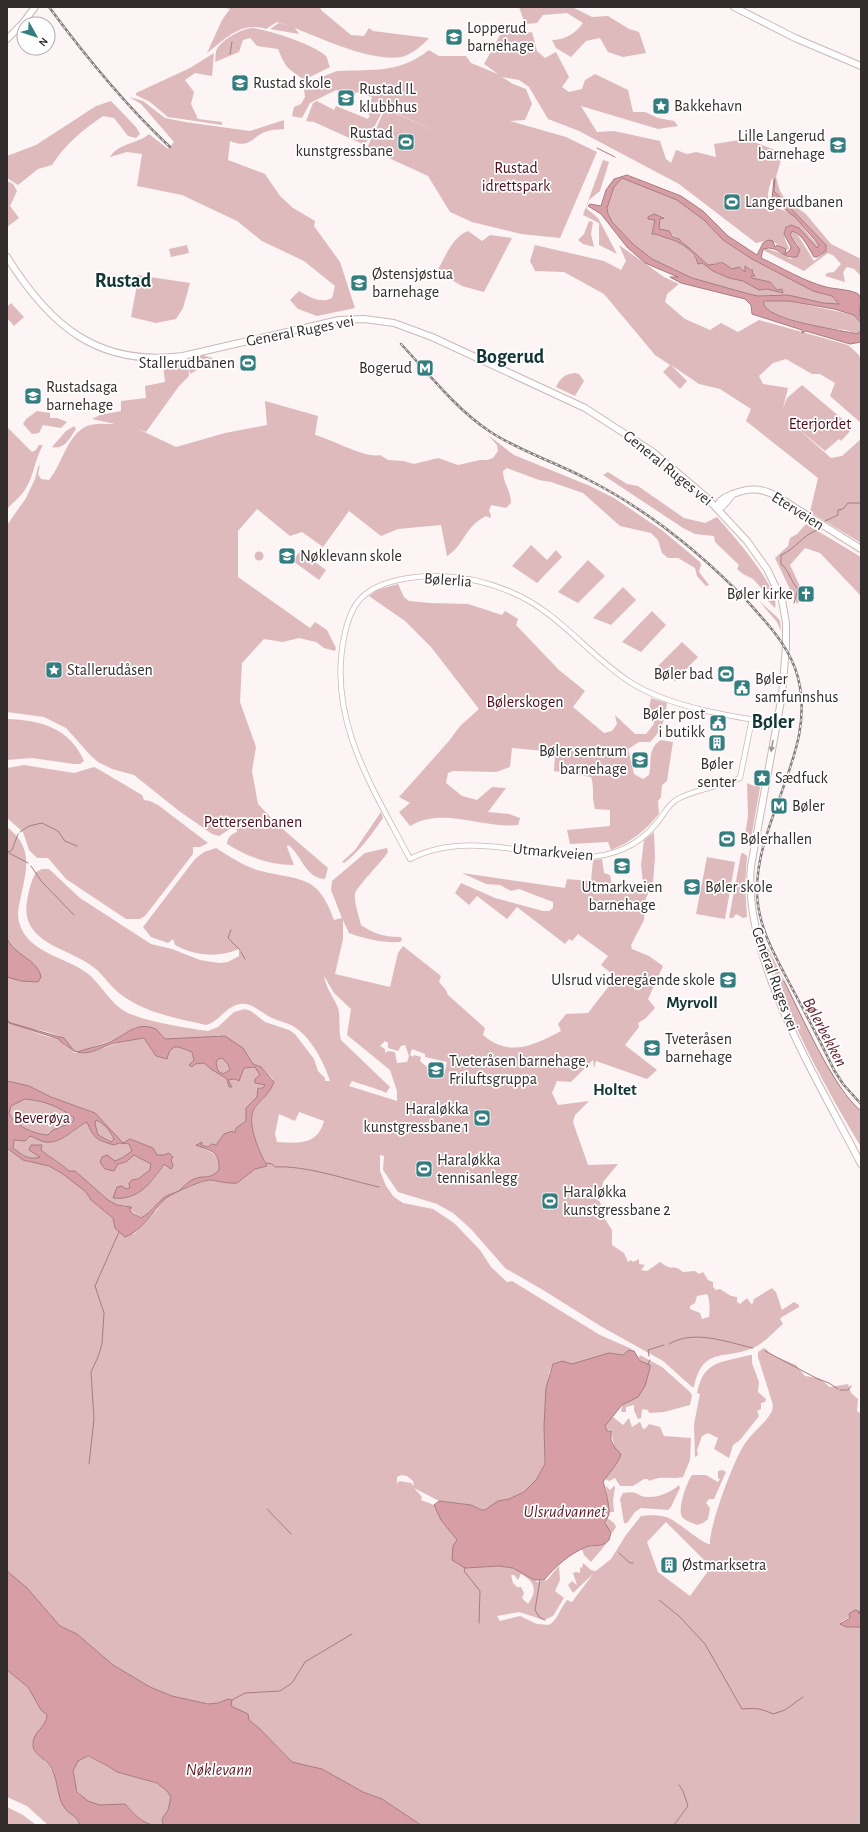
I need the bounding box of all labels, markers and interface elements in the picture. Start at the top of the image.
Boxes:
north arrow [16,16,56,56]
place label: Lopperud barnehage [467,20,534,54]
school or university icon: Lopperud barnehage [444,27,464,47]
text: N [37,36,50,48]
school or university icon: Rustad skole [230,73,250,93]
place label: Rustad skole [253,75,331,91]
place label: Rustad IL klubbhus [359,81,417,115]
school or university icon: Rustad IL klubbhus [336,88,356,108]
place icon: Bakkehavn [651,96,671,116]
place label: Bakkehavn [674,98,742,114]
place label: Rustad kunstgressbane [295,125,393,159]
place label: Lille Langerud barnehage [738,128,825,162]
sports icon: Rustad kunstgressbane [396,132,416,152]
school or university icon: Lille Langerud barnehage [828,135,848,155]
park label: Rustad idrettspark [482,160,551,194]
sports icon: Langerudbanen [722,192,742,212]
place label: Langerudbanen [745,194,843,210]
place label: Østensjøstua barnehage [372,266,453,300]
district label: Rustad [95,271,152,291]
school or university icon: Østensjøstua barnehage [349,273,369,293]
street label: General Ruges vei [245,313,355,349]
district label: Bogerud [476,347,545,367]
sports icon: Stallerudbanen [238,353,258,373]
place label: Stallerudbanen [139,355,235,371]
metro station icon: Bogerud [415,358,435,378]
place label: Bogerud [359,360,412,376]
place label: Rustadsaga barnehage [46,379,118,413]
school or university icon: Rustadsaga barnehage [23,386,43,406]
park label: Eterjordet [789,416,851,433]
street label: General Ruges vei [620,427,716,509]
street label: Eterveien [769,489,827,533]
school or university icon: Nøklevann skole [277,546,297,566]
place label: Nøklevann skole [300,548,402,564]
street label: Bølerlia [423,570,473,590]
church icon: Bøler kirke [796,584,816,604]
place label: Bøler kirke [727,586,793,602]
place icon: Stallerudåsen [44,660,64,680]
place label: Stallerudåsen [67,662,153,678]
sports icon: Bøler bad [716,664,736,684]
place label: Bøler bad [654,666,713,682]
place label: Bøler samfunnshus [755,671,838,705]
public building icon: Bøler samfunnshus [732,678,752,698]
park label: Bølerskogen [486,694,564,710]
place label: Bøler post i butikk [643,706,706,740]
district label: Bøler [752,712,795,732]
public building icon: Bøler post i butikk [708,713,728,733]
building icon: Bøler senter [707,733,727,753]
one-way arrow [769,739,775,752]
place label: Bøler sentrum barnehage [539,743,627,777]
school or university icon: Bøler sentrum barnehage [630,750,650,770]
place label: Bøler senter [698,756,737,790]
place icon: Sædfuck [752,768,772,788]
place label: Sædfuck [775,770,829,786]
metro station icon: Bøler [769,796,789,816]
place label: Bøler [792,798,826,814]
park label: Pettersenbanen [204,814,302,830]
sports icon: Bølerhallen [717,829,737,849]
place label: Bølerhallen [740,831,812,847]
street label: Utmarkveien [512,840,594,864]
school or university icon: Utmarkveien barnehage [612,856,632,876]
school or university icon: Bøler skole [682,877,702,897]
place label: Utmarkveien barnehage [581,879,663,913]
place label: Bøler skole [705,879,773,895]
street label: General Ruges vei [749,925,801,1033]
school or university icon: Ulsrud videregående skole [718,970,738,990]
place label: Ulsrud videregående skole [551,972,715,988]
district label: Myrvoll [666,994,718,1012]
water label: Bølerbekken [800,995,850,1069]
place label: Tveteråsen barnehage [665,1031,732,1065]
school or university icon: Tveteråsen barnehage [642,1038,662,1058]
place label: Tveteråsen barnehage, Friluftsgruppa [449,1053,589,1087]
school or university icon: Tveteråsen barnehage, Friluftsgruppa [426,1060,446,1080]
district label: Holtet [593,1081,637,1098]
place label: Haraløkka kunstgressbane 1 [363,1101,469,1135]
sports icon: Haraløkka kunstgressbane 1 [472,1108,492,1128]
park label: Beverøya [14,1110,70,1127]
place label: Haraløkka tennisanlegg [437,1152,518,1186]
sports icon: Haraløkka tennisanlegg [414,1159,434,1179]
place label: Haraløkka kunstgressbane 2 [563,1184,670,1218]
sports icon: Haraløkka kunstgressbane 2 [540,1191,560,1211]
water label: Ulsrudvannet [524,1503,607,1520]
building icon: Østmarksetra [659,1555,679,1575]
place label: Østmarksetra [682,1557,767,1573]
water label: Nøklevann [186,1761,252,1778]

